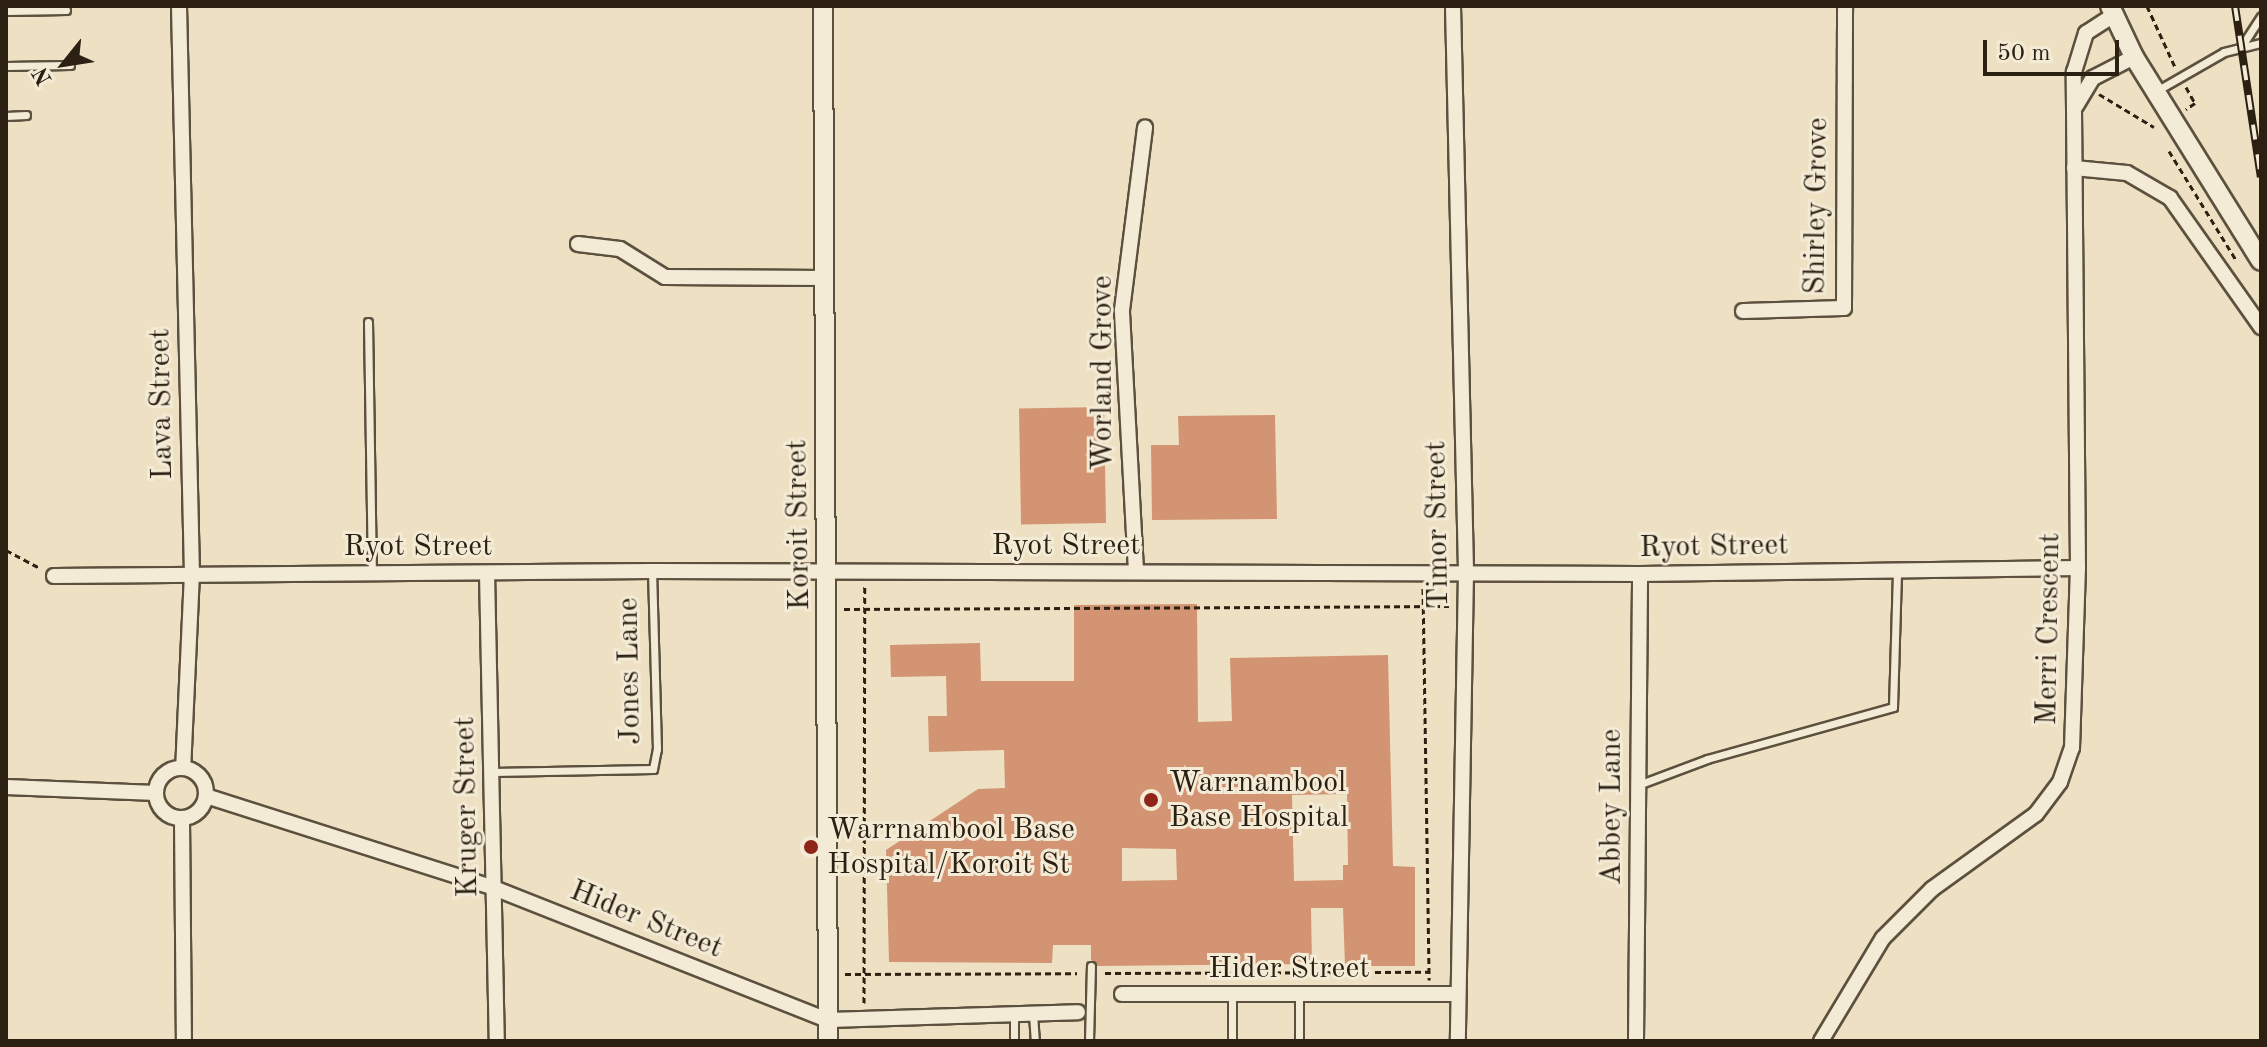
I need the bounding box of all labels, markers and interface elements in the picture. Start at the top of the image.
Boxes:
north arrow [24,24,104,104]
scale bar [1987,24,2123,74]
text: 50 m [1997,42,2051,66]
text: N [29,63,57,89]
street label: Shirley Grove [1797,117,1837,295]
street label: Worland Grove [1085,275,1121,471]
street label: Lava Street [143,328,181,480]
street label: Koroit Street [780,439,818,611]
street label: Timor Street [1419,440,1457,610]
street label: Ryot Street [991,528,1141,564]
street label: Ryot Street [1639,528,1789,566]
street label: Ryot Street [343,529,493,565]
street label: Merri Crescent [2029,532,2069,726]
street label: Jones Lane [611,597,649,745]
street label: Kruger Street [447,716,487,898]
street label: Abbey Lane [1594,729,1630,885]
place label: Warrnambool Base Hospital [1169,765,1348,836]
marker: Warrnambool Base Hospital [1140,789,1162,811]
place label: Warrnambool Base Hospital/Koroit St [827,812,1075,882]
marker: Warrnambool Base Hospital/Koroit St [802,838,820,856]
street label: Hider Street [564,873,728,967]
street label: Hider Street [1208,951,1370,987]

